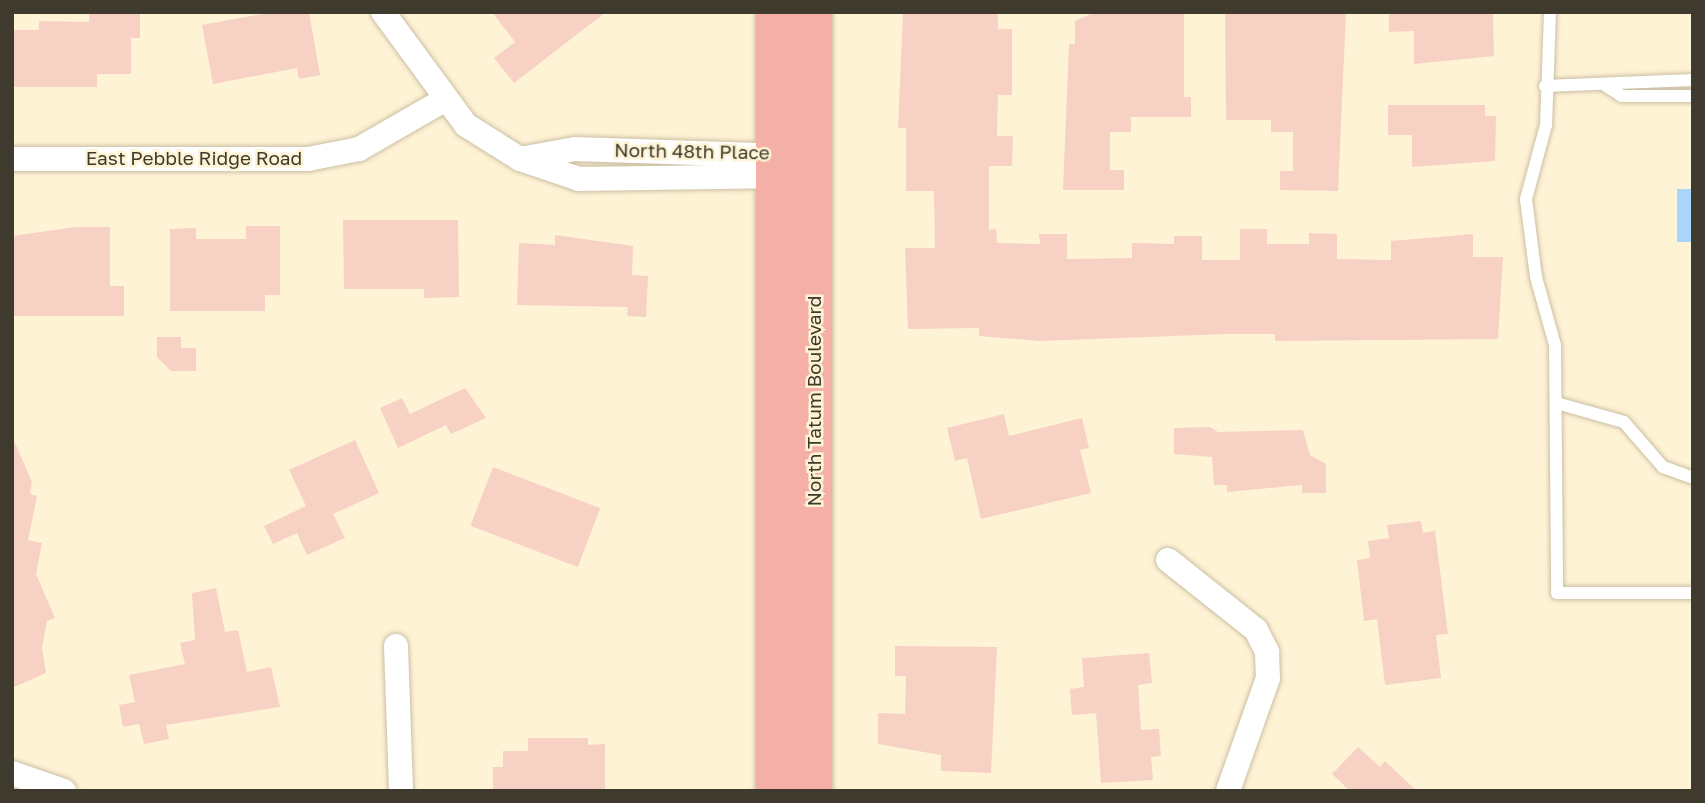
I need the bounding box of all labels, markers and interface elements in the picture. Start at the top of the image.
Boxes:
street label: North 48th Place [614,138,770,164]
street label: East Pebble Ridge Road [86,147,302,169]
street label: North Tatum Boulevard [803,296,825,506]

